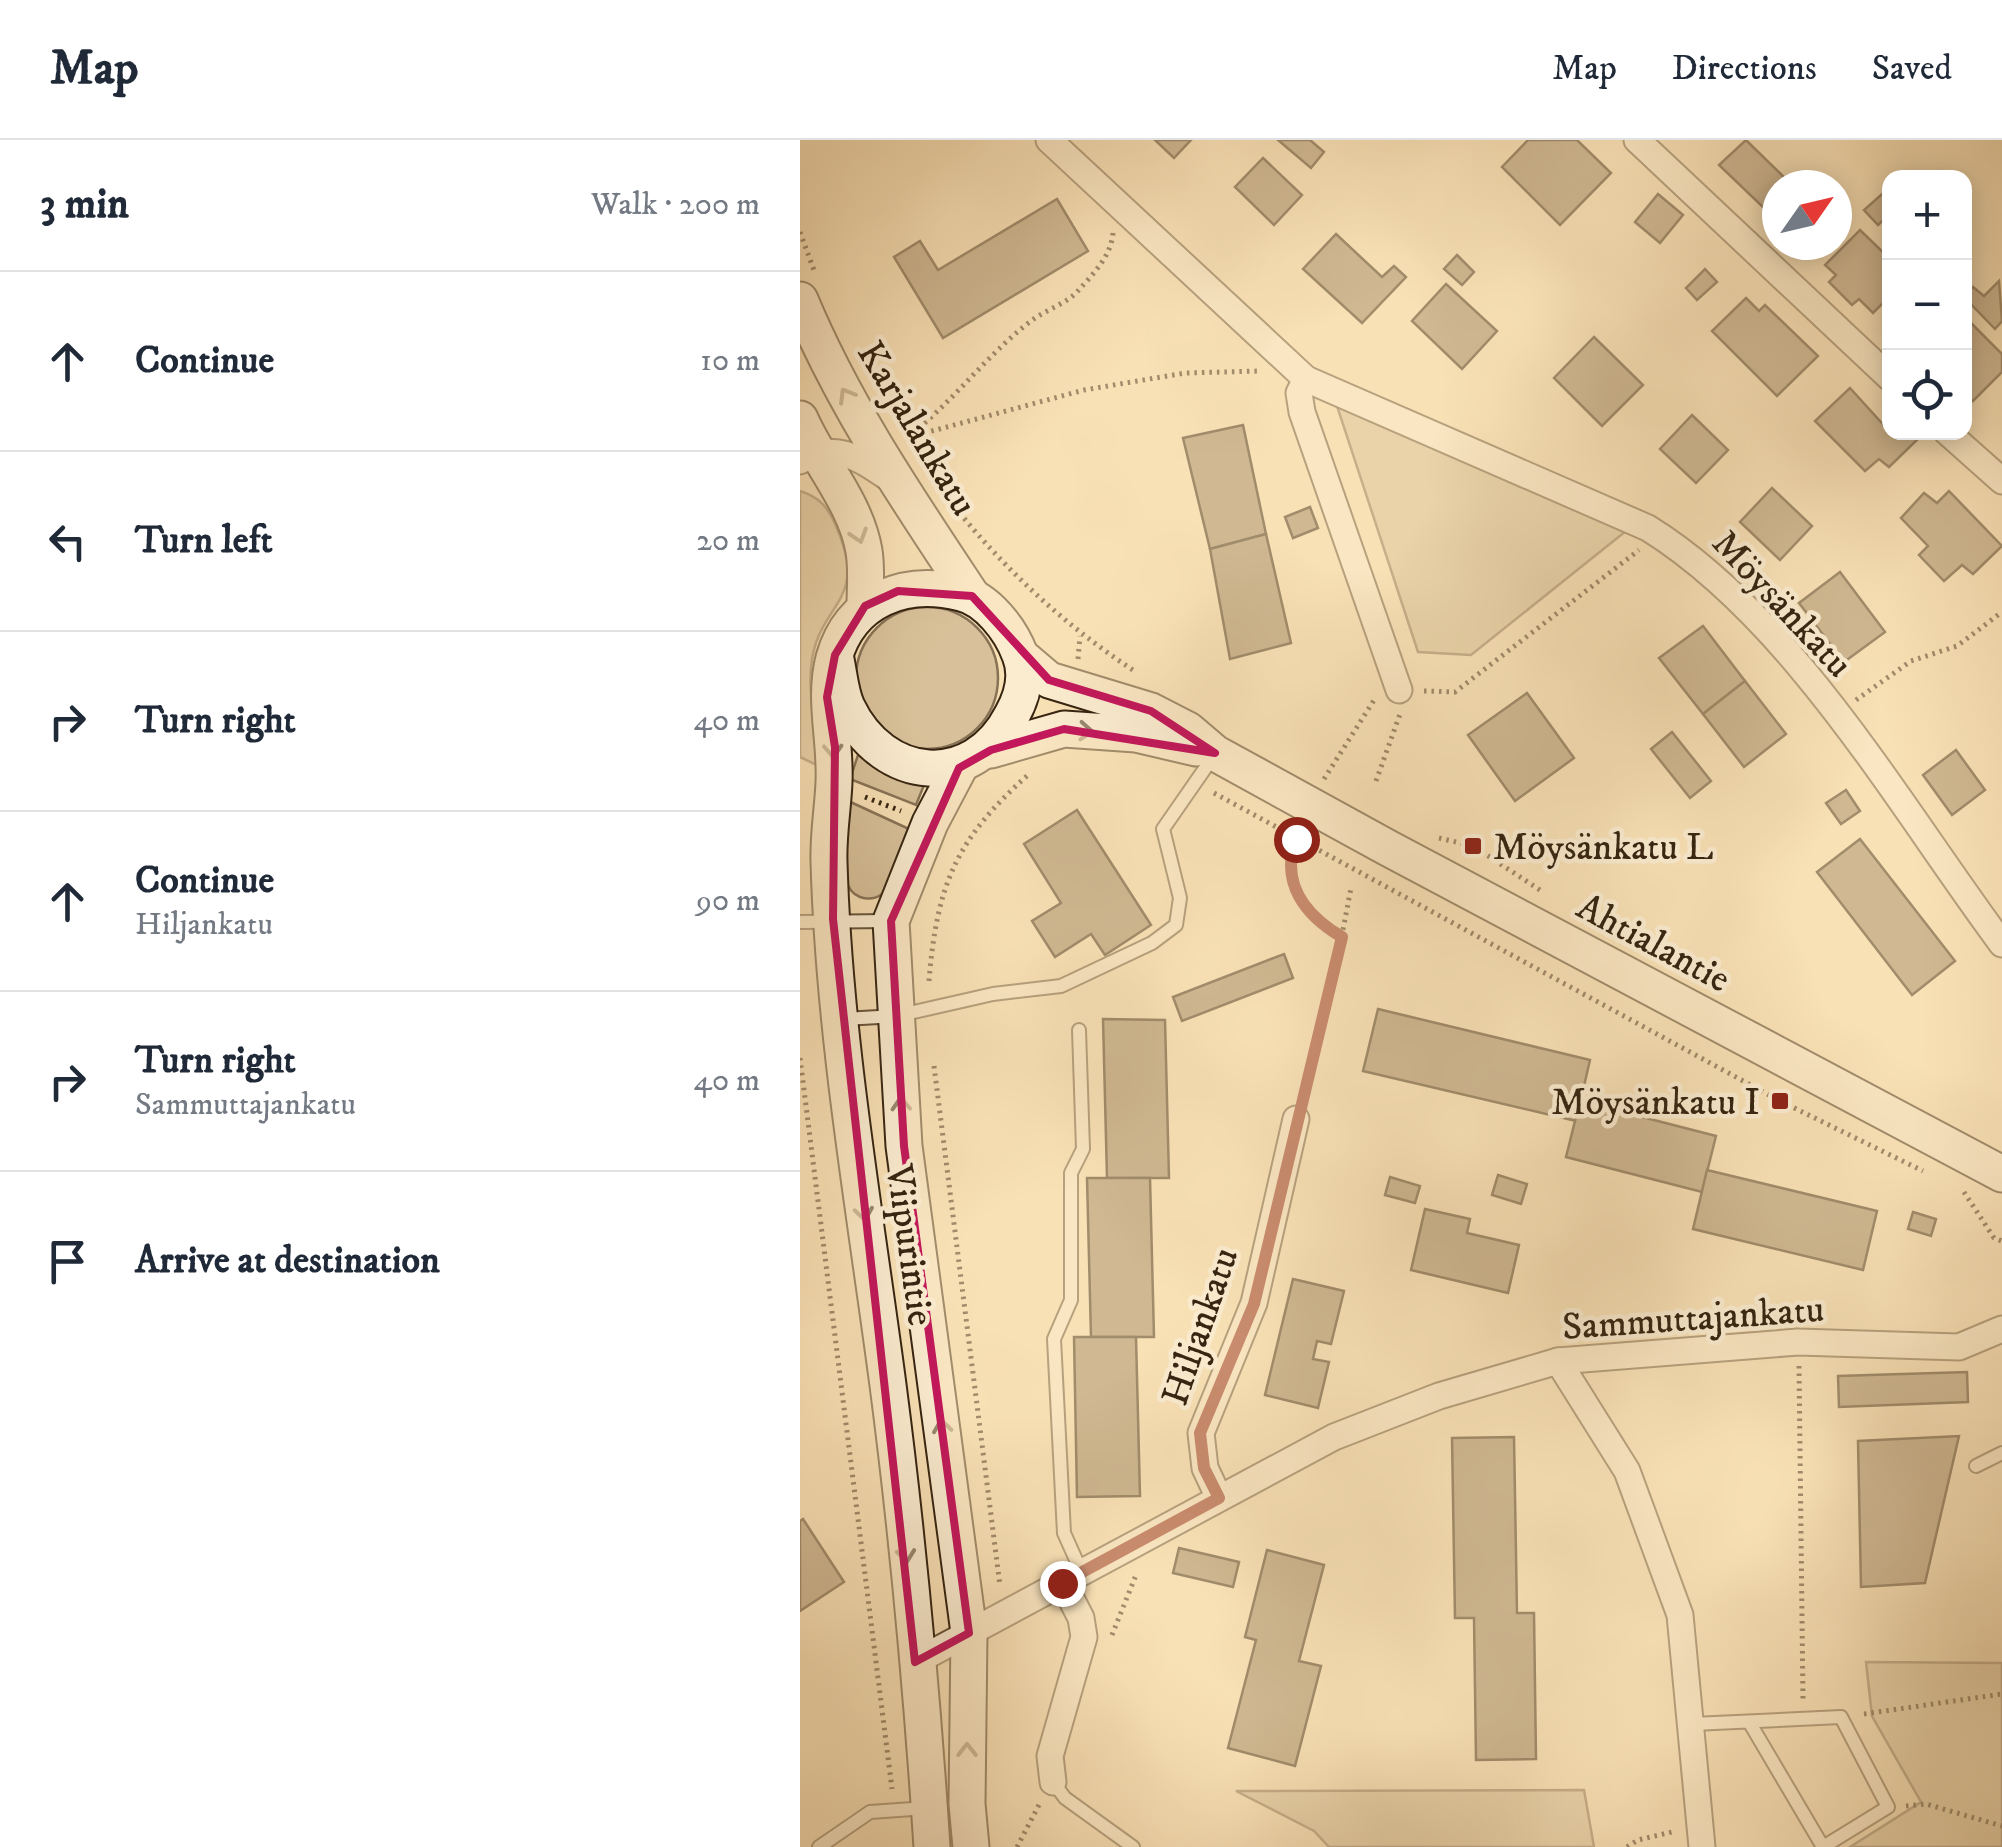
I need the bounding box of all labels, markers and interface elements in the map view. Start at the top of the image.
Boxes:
text: Map [50,39,138,99]
text: Map [1552,47,1617,91]
text: Directions [1672,47,1817,91]
text: Saved [1872,47,1952,91]
north arrow [1762,170,1852,260]
map controls [1882,170,1972,440]
button: + [1882,170,1972,260]
text: 3 min [40,179,129,231]
text: Walk · 200 m [591,185,760,225]
button: − [1882,260,1972,350]
street label: Karjalankatu [845,333,987,525]
icon: ahead [40,334,95,389]
text: Continue [135,337,274,385]
text: 10 m [700,341,760,381]
button: locate [1882,350,1972,440]
one-way arrow [839,388,858,406]
icon: left [40,514,95,569]
text: Turn left [135,517,273,565]
street label: Möysänkatu [1701,520,1862,688]
text: 20 m [696,521,760,561]
one-way arrow [847,527,867,544]
icon: right [40,694,95,749]
text: Turn right [135,697,296,745]
text: 40 m [693,701,760,741]
one-way arrow [1078,720,1094,741]
one-way arrow [823,744,844,760]
route start [1274,817,1320,863]
place label: Möysänkatu L [1493,824,1713,872]
marker: Möysänkatu L [1462,835,1484,857]
text: Continue [135,857,274,905]
icon: ahead [40,874,95,929]
text: 90 m [696,881,760,921]
street label: Ahtialantie [1568,883,1738,1004]
text: Hiljankatu [135,905,273,945]
text: Turn right [135,1037,296,1085]
icon: right [40,1054,95,1109]
text: 40 m [693,1061,760,1101]
place label: Möysänkatu I [1551,1079,1760,1127]
text: Sammuttajankatu [135,1085,356,1125]
marker: Möysänkatu I [1769,1090,1791,1112]
one-way arrow [891,1096,912,1112]
street label: Viipurintie [874,1161,944,1329]
one-way arrow [853,1206,874,1222]
icon: arrive [40,1234,95,1289]
text: Arrive at destination [135,1237,440,1285]
street label: Hiljankatu [1152,1241,1250,1412]
street label: Sammuttajankatu [1561,1286,1826,1352]
one-way arrow [932,1418,953,1434]
one-way arrow [894,1549,916,1565]
route end [1040,1561,1086,1607]
one-way arrow [956,1741,977,1757]

